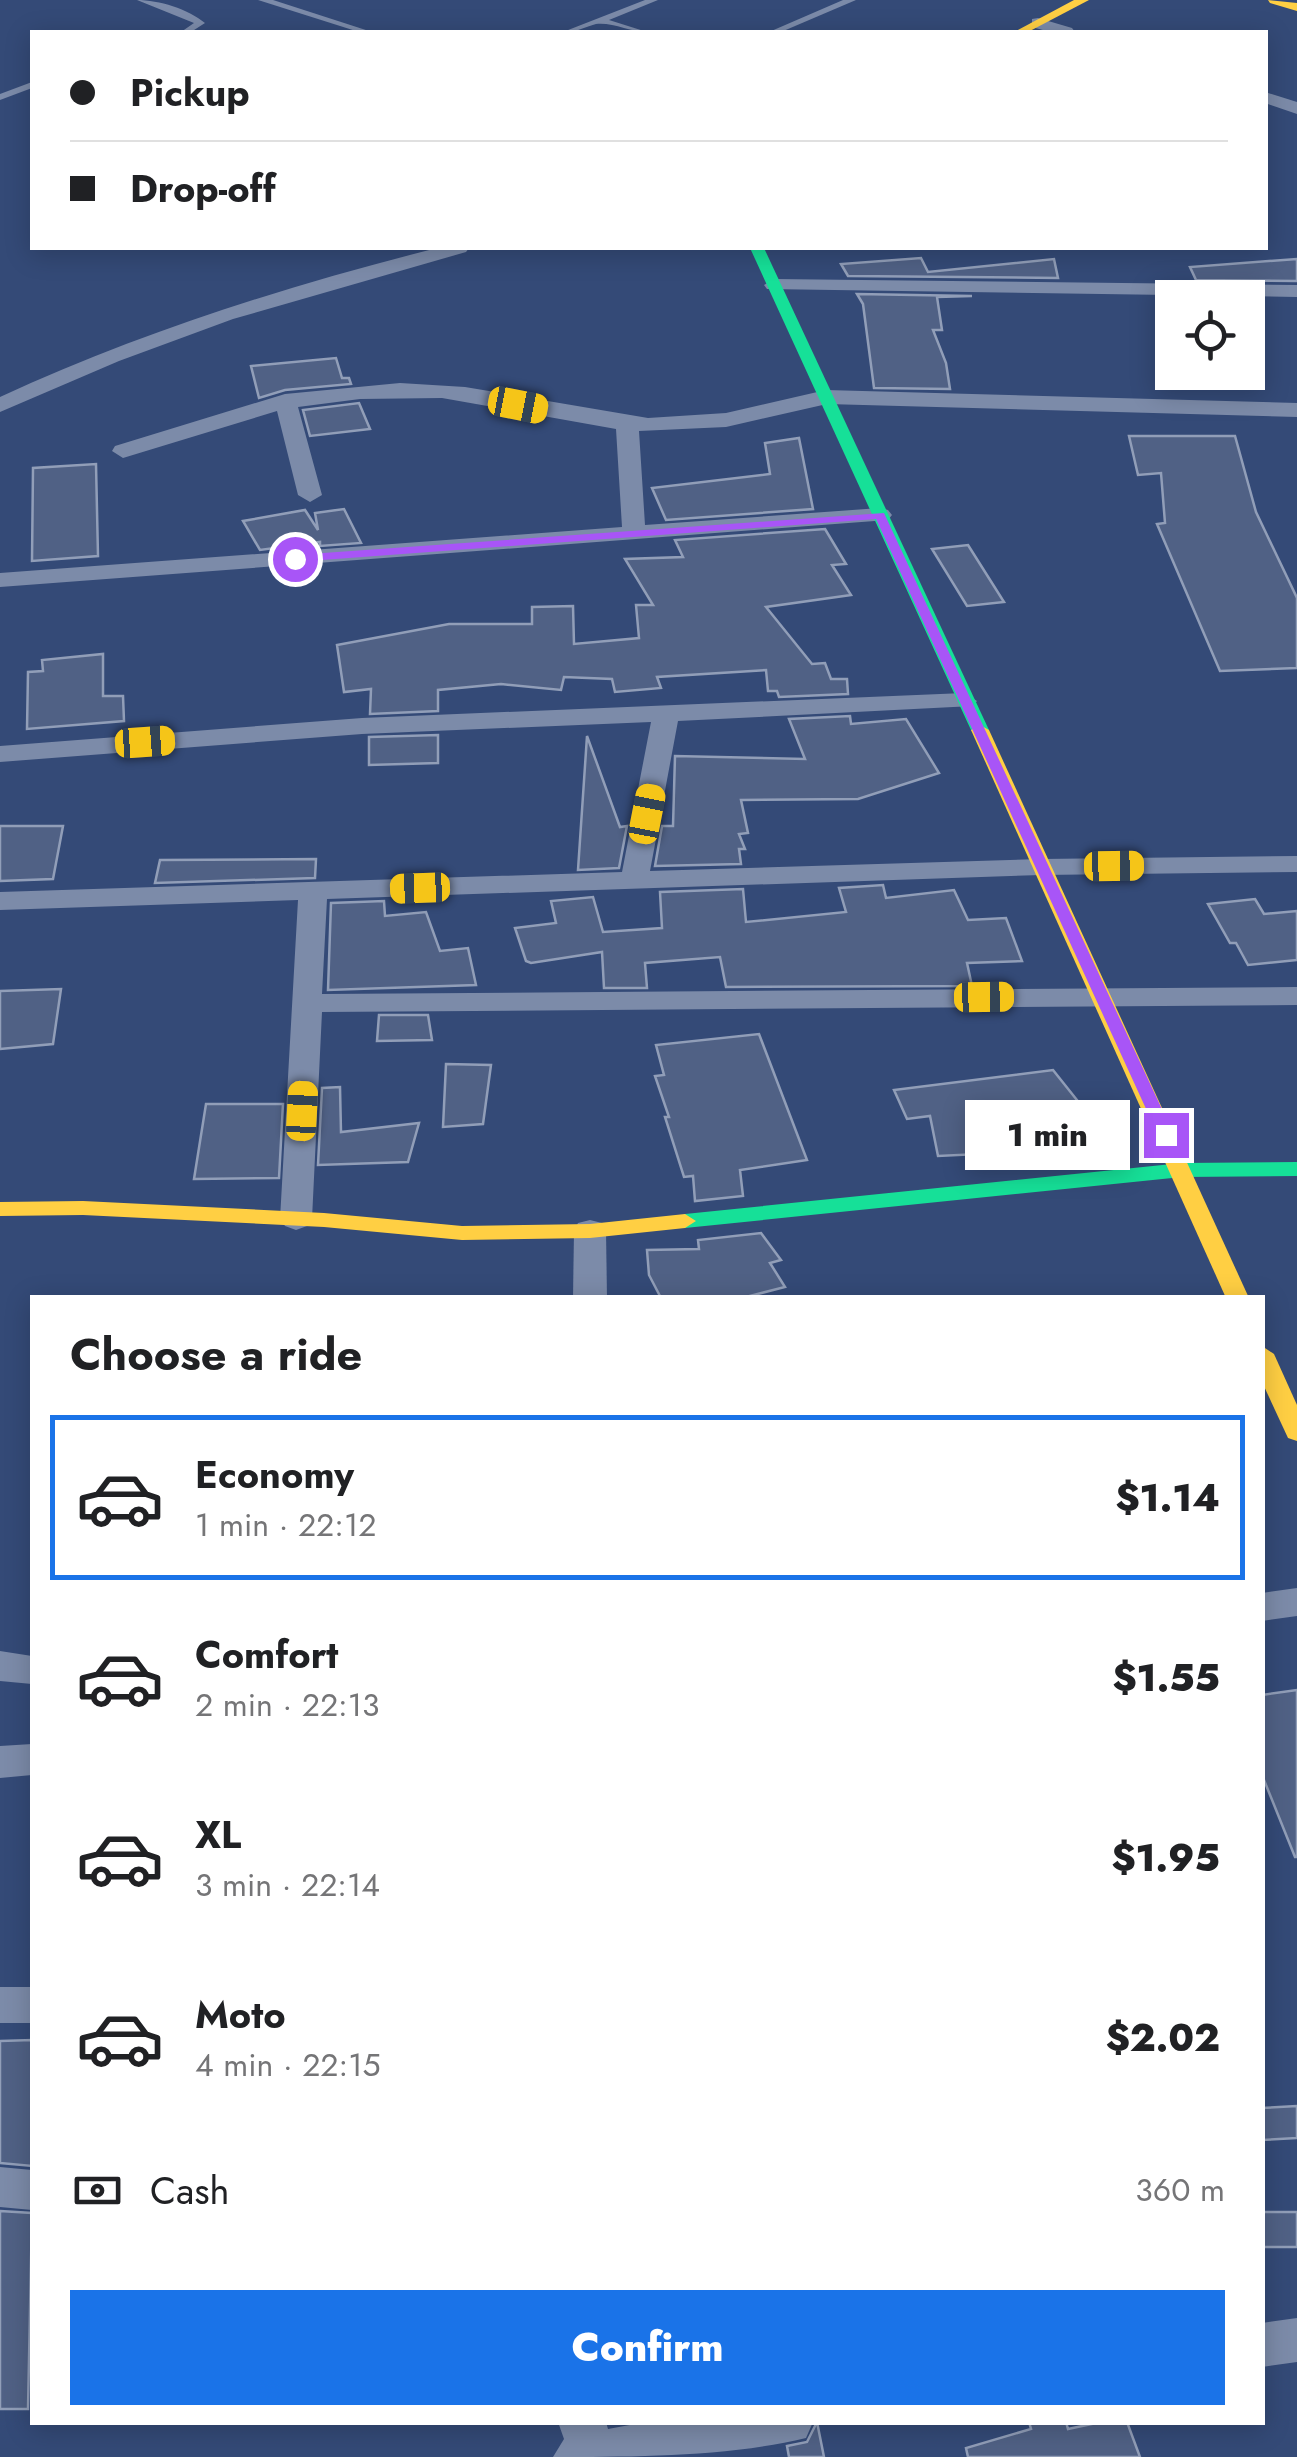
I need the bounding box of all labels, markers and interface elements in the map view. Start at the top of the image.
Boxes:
text: Pickup [130,65,250,120]
text: Drop-off [130,161,276,216]
map controls [1155,280,1265,390]
button: locate [1155,280,1265,390]
car [486,385,550,425]
route start [273,537,318,582]
car [114,725,176,759]
car [627,782,667,846]
car [1084,850,1144,882]
car [389,872,451,904]
car [954,981,1014,1013]
car [285,1080,319,1142]
callout: 1 min [966,1100,1131,1170]
text: 1 min [1007,1112,1088,1158]
route end [1144,1113,1189,1158]
text: Choose a ride [70,1322,362,1387]
text: Economy [195,1447,354,1502]
icon: car [75,1453,165,1543]
text: $1.14 [1116,1470,1220,1525]
text: 1 min · 22:12 [195,1502,377,1548]
text: Comfort [195,1627,338,1682]
icon: car [75,1633,165,1723]
text: $1.55 [1113,1650,1220,1705]
text: 2 min · 22:13 [195,1682,380,1728]
text: XL [195,1807,241,1862]
icon: car [75,1813,165,1903]
text: $1.95 [1111,1830,1220,1885]
text: 3 min · 22:14 [195,1862,380,1908]
text: Moto [195,1987,286,2042]
icon: car [75,1993,165,2083]
text: $2.02 [1106,2010,1220,2065]
text: 4 min · 22:15 [195,2042,381,2088]
icon: cash [70,2163,125,2218]
text: Cash [150,2163,230,2218]
text: 360 m [1135,2167,1225,2213]
button: Confirm [70,2290,1225,2405]

